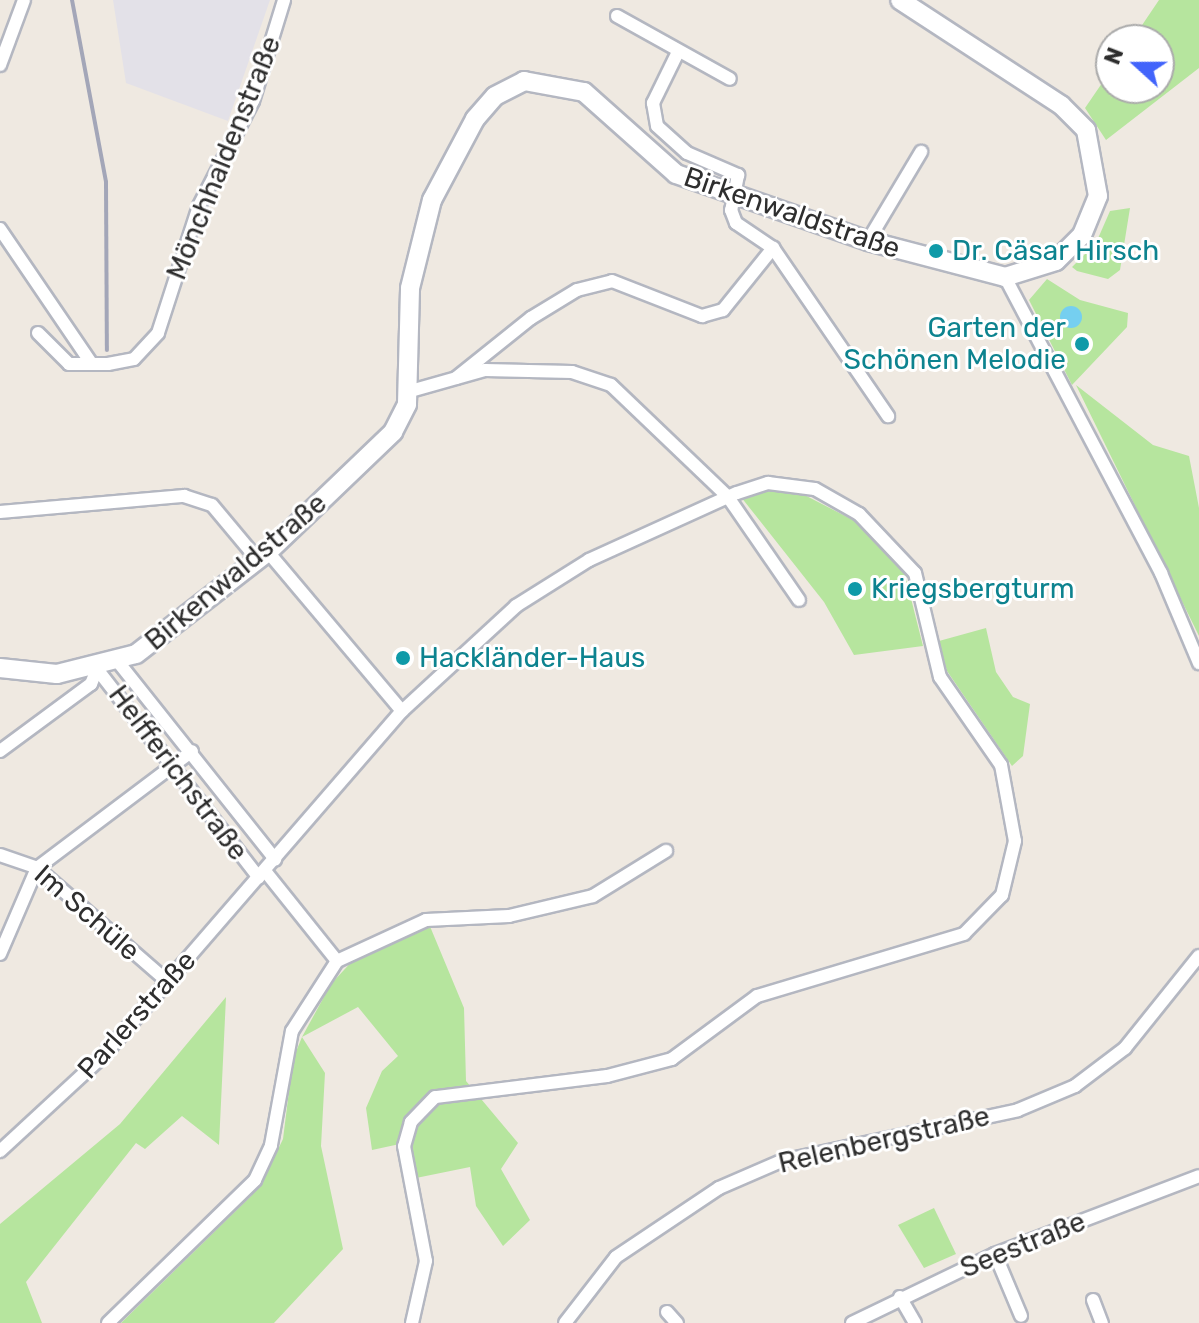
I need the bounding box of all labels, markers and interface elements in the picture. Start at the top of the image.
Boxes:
north arrow [1095,24,1175,104]
street label: Mönchhaldenstraße [160,31,288,285]
text: N [1099,44,1129,68]
street label: Birkenwaldstraße [679,160,905,266]
place label: Dr. Cäsar Hirsch [952,234,1160,268]
marker: Dr. Cäsar Hirsch [927,242,945,260]
place label: Garten der Schönen Melodie [844,311,1066,377]
marker: Garten der Schönen Melodie [1073,335,1091,353]
street label: Birkenwaldstraße [138,486,334,658]
place label: Kriegsbergturm [871,572,1075,606]
marker: Kriegsbergturm [846,580,864,598]
place label: Hackländer-Haus [419,641,645,675]
marker: Hackländer-Haus [394,649,412,667]
street label: Helfferichstraße [101,679,255,867]
street label: Im Schüle [27,858,147,968]
street label: Parlerstraße [71,944,203,1086]
street label: Relenbergstraße [775,1099,993,1181]
street label: Seestraße [956,1205,1090,1285]

